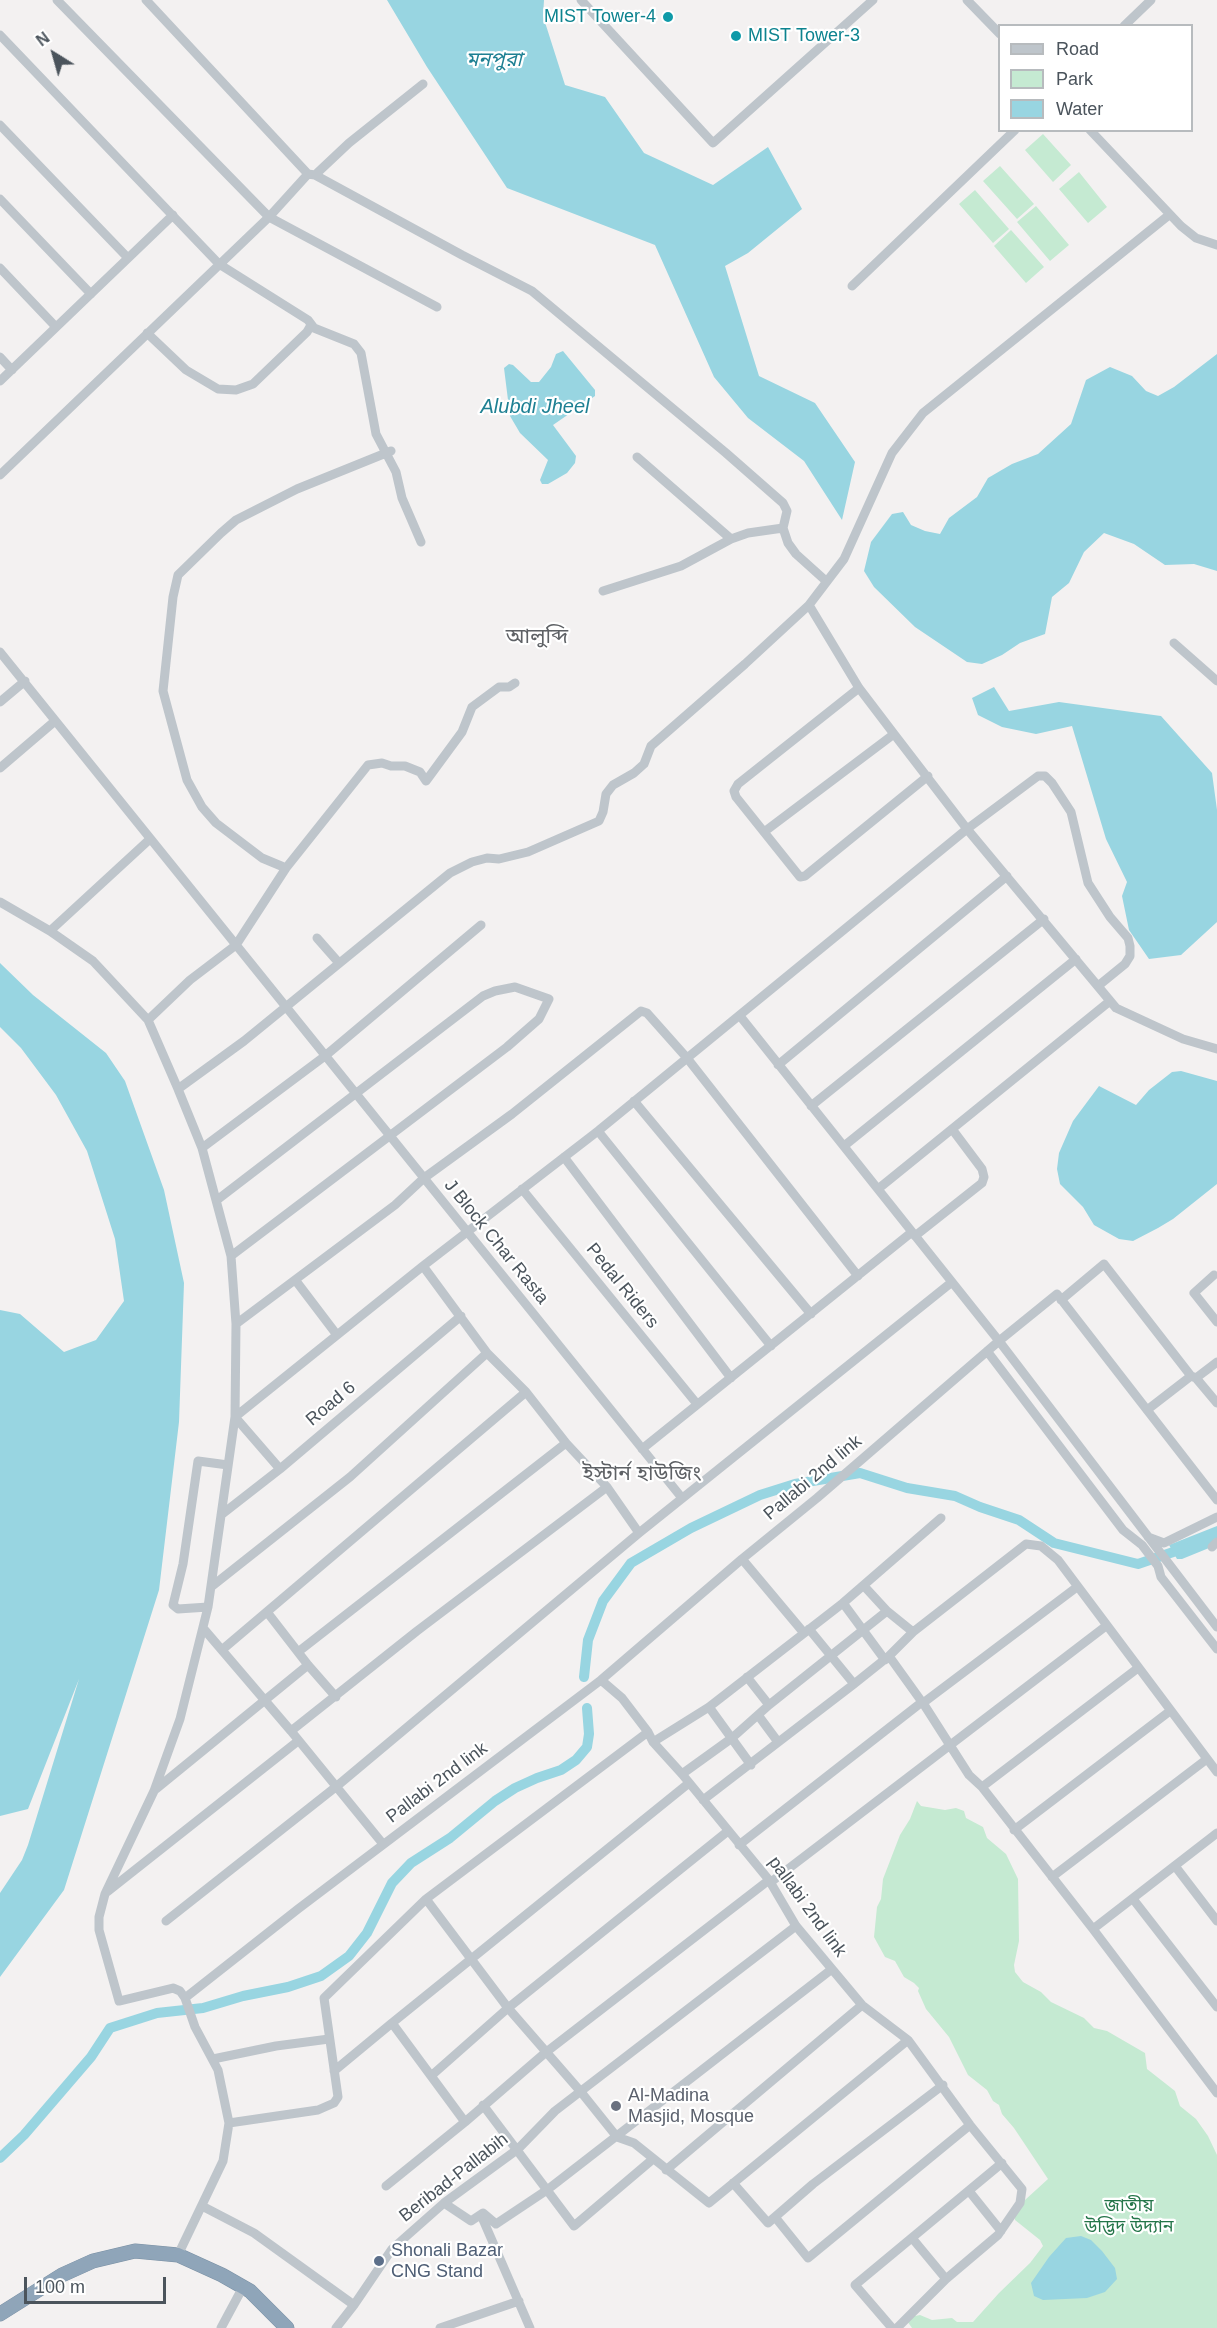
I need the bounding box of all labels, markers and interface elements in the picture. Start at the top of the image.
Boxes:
place label: MIST Tower-4 [544,6,656,28]
marker: MIST Tower-4 [661,10,675,24]
north arrow [24,24,84,84]
legend [998,24,1193,132]
place label: MIST Tower-3 [748,25,860,47]
text: N [33,29,53,49]
marker: MIST Tower-3 [729,29,743,43]
text: Road [1056,39,1099,59]
water label: মনপুরা [466,48,522,72]
text: Park [1056,69,1093,89]
text: Water [1056,99,1103,119]
water label: Alubdi Jheel [481,395,589,419]
district label: আলুব্দি [506,624,568,650]
street label: J Block Char Rasta [439,1175,553,1309]
street label: Pedal Riders [581,1239,663,1333]
street label: Road 6 [302,1377,360,1431]
street label: Pallabi 2nd link [760,1431,866,1525]
district label: ইস্টার্ন হাউজিং [583,1461,701,1487]
street label: Pallabi 2nd link [382,1738,492,1828]
street label: pallabi 2nd link [763,1852,851,1962]
place label: Al-Madina Masjid, Mosque [628,2085,754,2128]
marker: Al-Madina Masjid, Mosque [609,2099,623,2113]
street label: Beribad-Pallabih [395,2129,513,2227]
park label: জাতীয় উদ্ভিদ উদ্যান [1084,2195,1174,2238]
place label: Shonali Bazar CNG Stand [391,2240,503,2282]
marker: Shonali Bazar CNG Stand [372,2254,386,2268]
scale bar [27,2265,170,2303]
text: 100 m [35,2277,85,2297]

